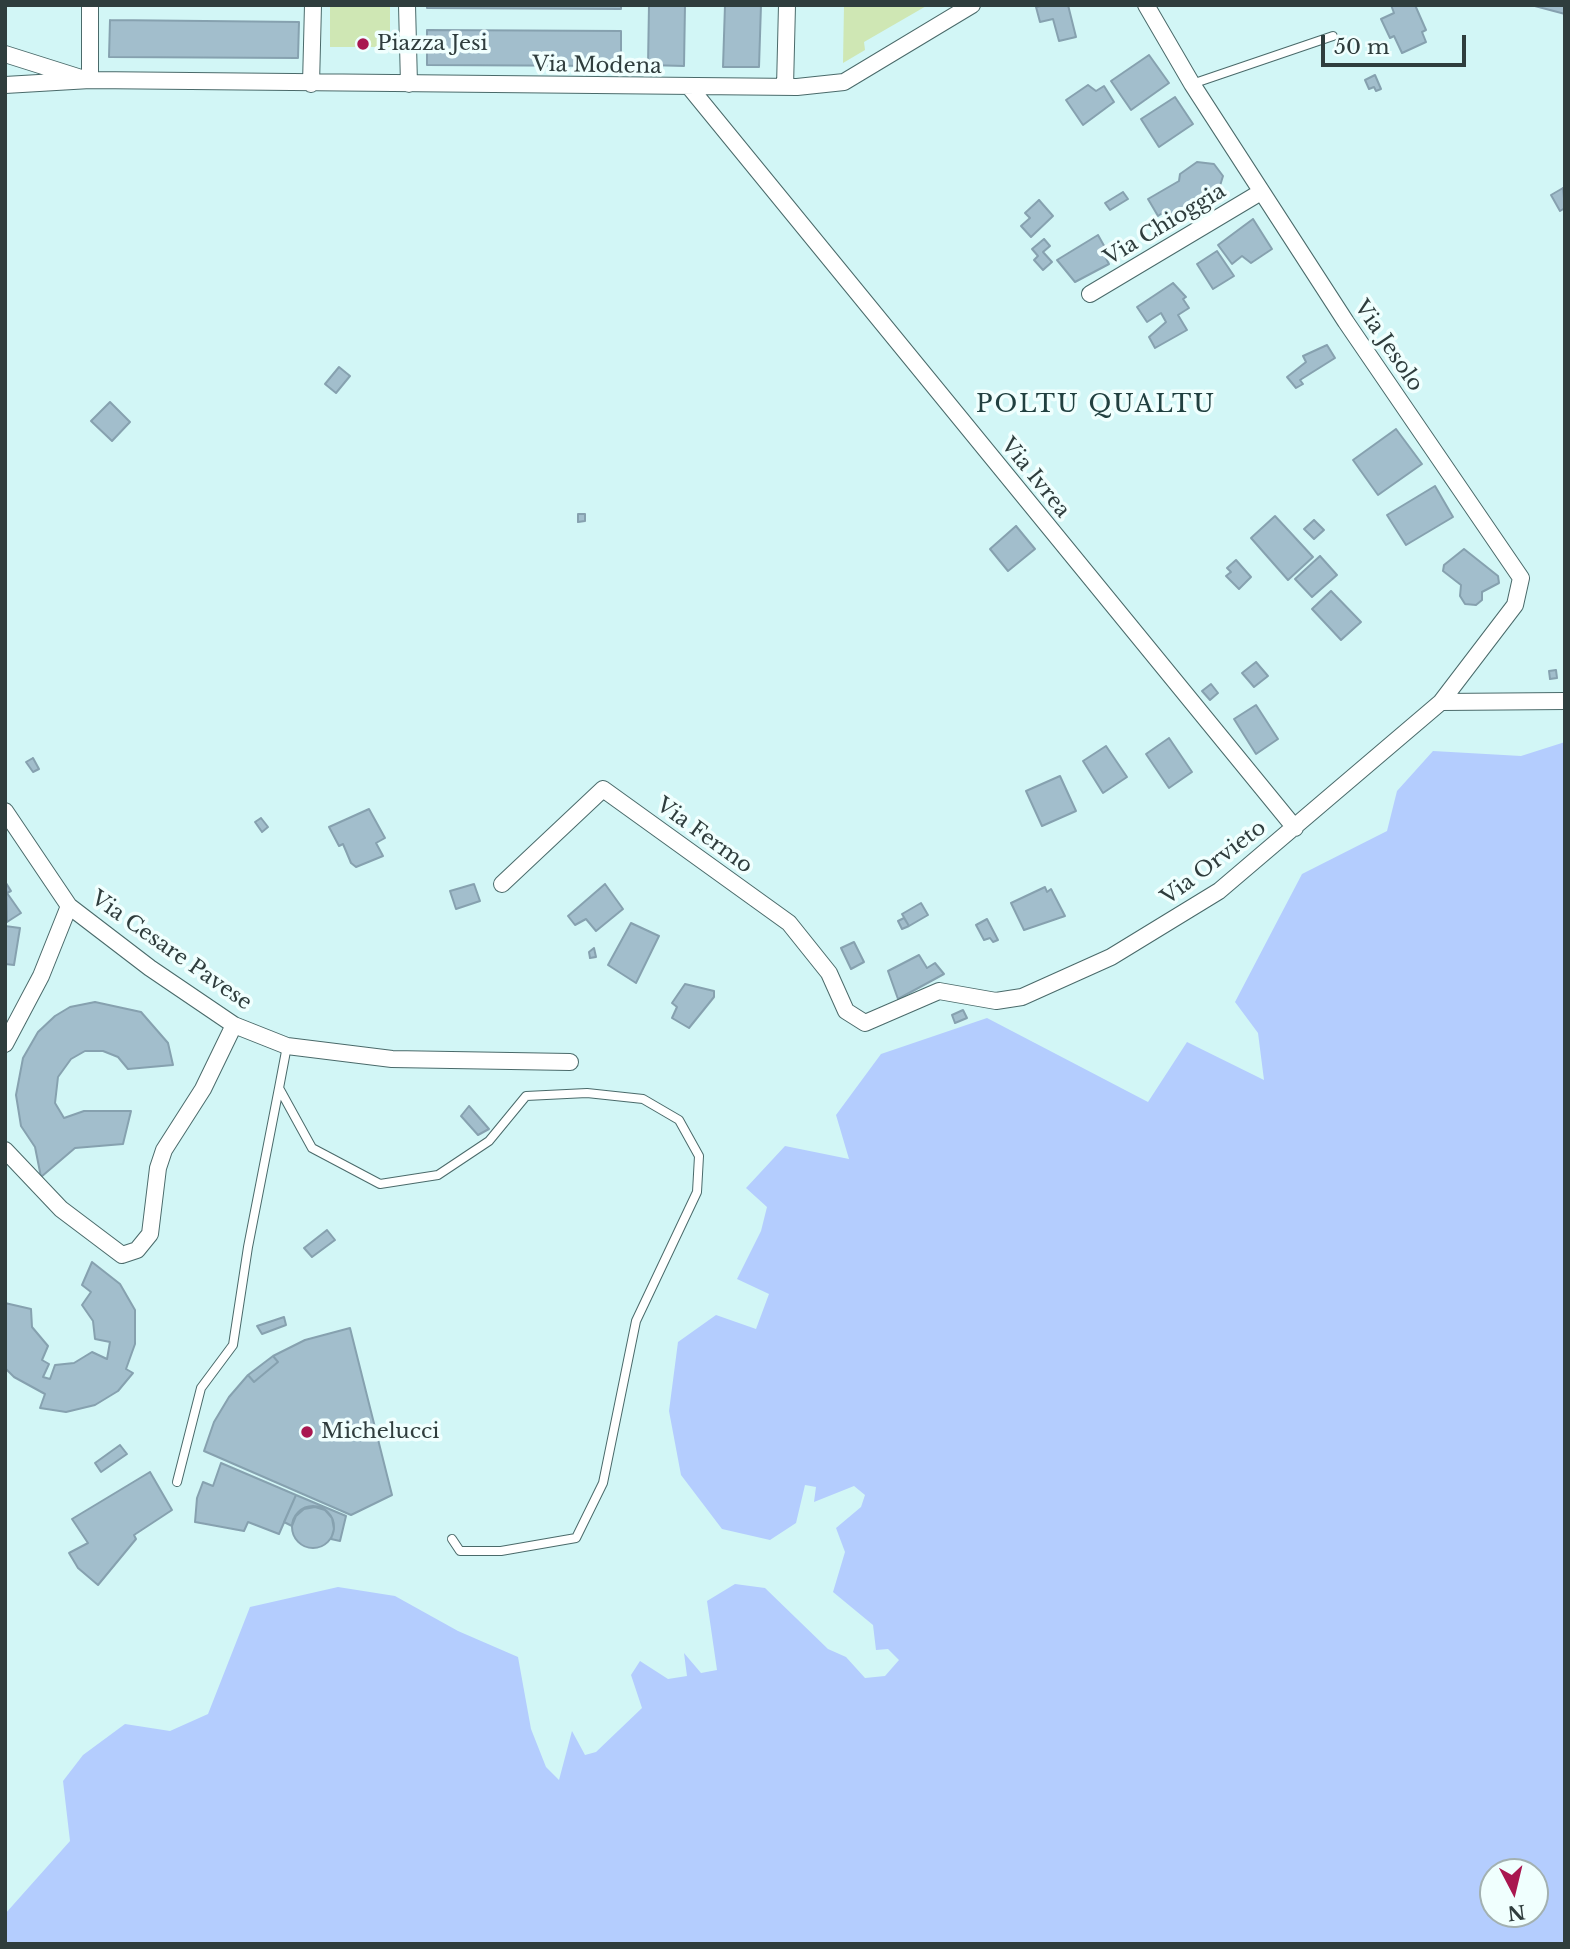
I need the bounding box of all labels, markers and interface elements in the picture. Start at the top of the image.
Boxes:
scale bar [1325,21,1470,65]
place label: Piazza Jesi [377,31,488,57]
text: 50 m [1334,34,1389,60]
marker: Piazza Jesi [355,36,371,52]
street label: Via Modena [532,52,662,80]
street label: Via Chioggia [1100,179,1230,271]
street label: Via Jesolo [1348,296,1428,396]
district label: POLTU QUALTU [978,391,1214,419]
street label: Via Ivrea [995,433,1075,523]
street label: Via Fermo [651,793,757,879]
street label: Via Orvieto [1157,815,1271,911]
street label: Via Cesare Pavese [86,886,256,1016]
place label: Michelucci [321,1419,439,1445]
marker: Michelucci [299,1424,315,1440]
north arrow [1479,1858,1549,1928]
text: N [1506,1900,1527,1925]

